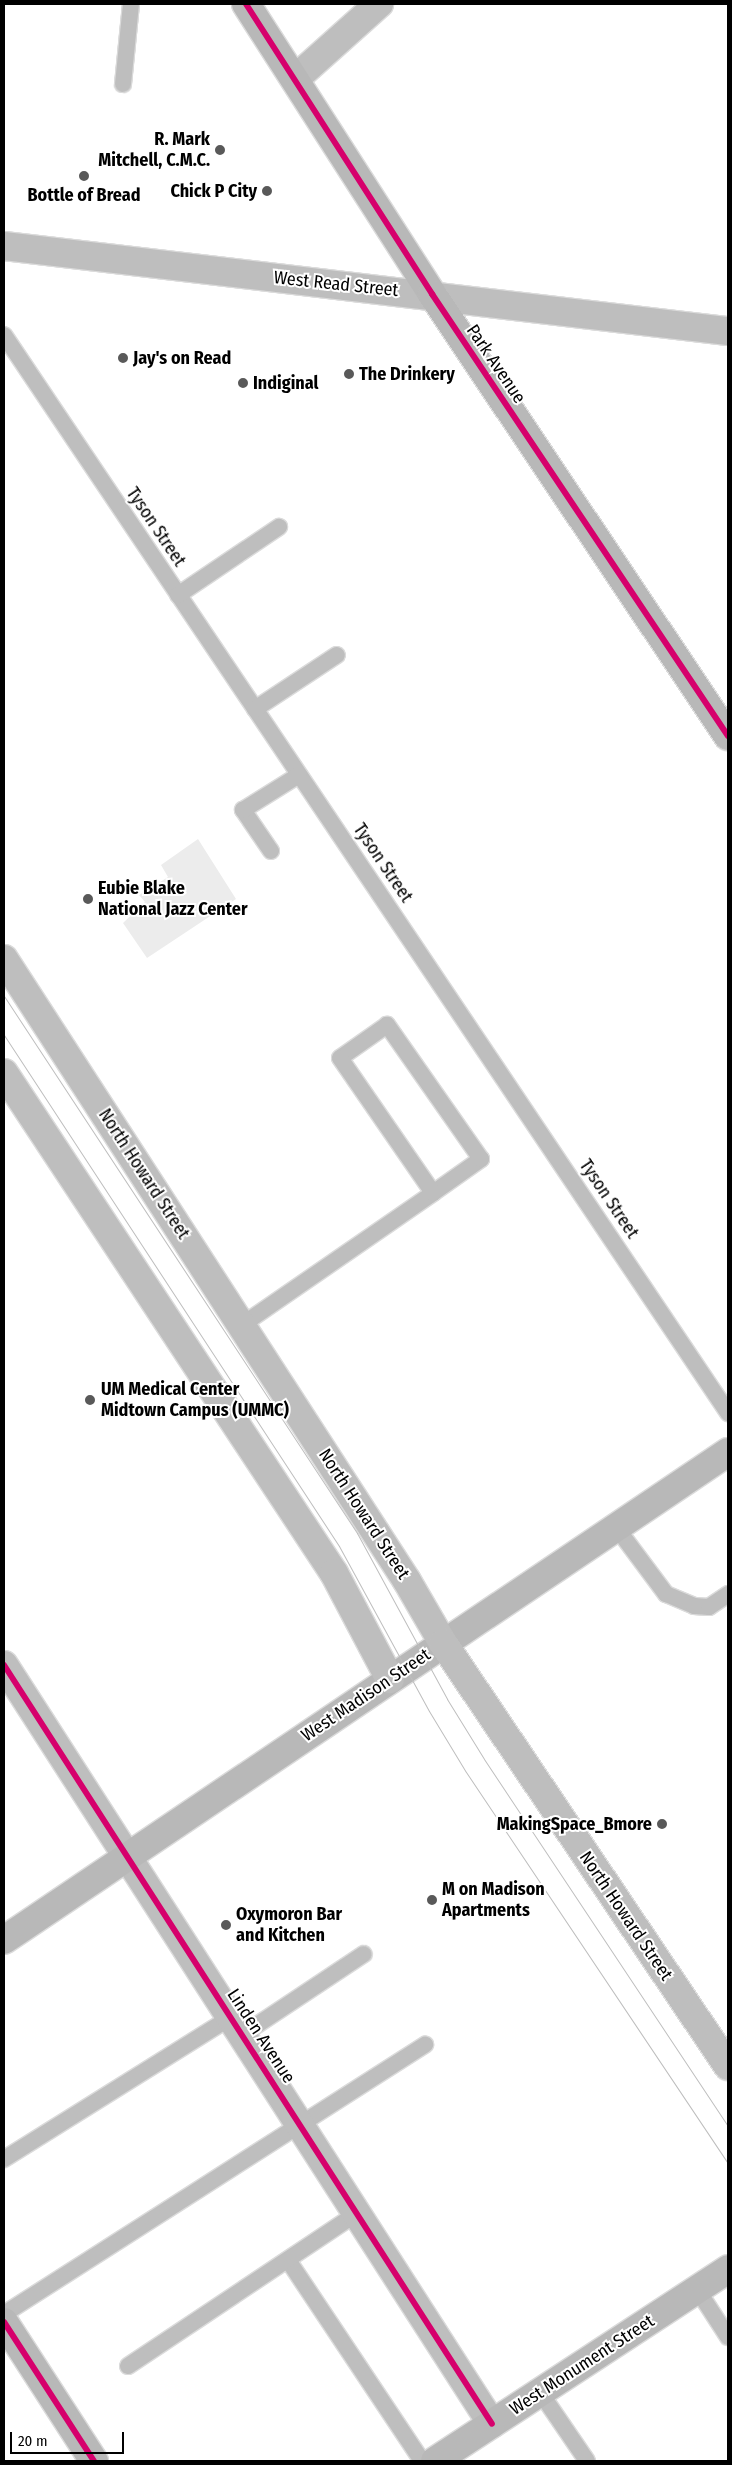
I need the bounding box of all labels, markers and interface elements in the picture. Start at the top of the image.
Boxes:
place label: R. Mark Mitchell, C.M.C. [98,129,210,172]
marker: R. Mark Mitchell, C.M.C. [214,144,226,156]
marker: Bottle of Bread [78,170,90,182]
place label: Chick P City [170,180,257,202]
place label: Bottle of Bread [27,184,141,206]
marker: Chick P City [261,185,273,197]
street label: West Read Street [273,267,399,301]
street label: Park Avenue [462,321,530,407]
place label: Jay's on Read [133,347,231,369]
marker: Jay's on Read [117,352,129,364]
place label: The Drinkery [359,363,455,385]
marker: The Drinkery [343,368,355,380]
place label: Indiginal [253,372,318,394]
marker: Indiginal [237,377,249,389]
street label: Tyson Street [122,483,190,571]
street label: Tyson Street [349,819,417,907]
place label: Eubie Blake National Jazz Center [98,878,248,921]
marker: Eubie Blake National Jazz Center [82,893,94,905]
street label: North Howard Street [94,1105,194,1243]
street label: Tyson Street [575,1155,643,1243]
place label: UM Medical Center Midtown Campus (UMMC) [101,1379,289,1422]
marker: UM Medical Center Midtown Campus (UMMC) [83,1393,97,1407]
street label: North Howard Street [314,1445,414,1583]
street label: West Madison Street [297,1644,435,1746]
place label: MakingSpace_Bmore [497,1813,652,1835]
marker: MakingSpace_Bmore [656,1818,668,1830]
street label: North Howard Street [575,1847,677,1985]
place label: M on Madison Apartments [442,1879,545,1922]
marker: M on Madison Apartments [426,1894,438,1906]
place label: Oxymoron Bar and Kitchen [236,1904,342,1946]
marker: Oxymoron Bar and Kitchen [220,1919,232,1931]
street label: Linden Avenue [222,1985,300,2087]
street label: West Monument Street [506,2310,658,2420]
scale bar [12,2422,126,2454]
text: 20 m [18,2432,48,2450]

